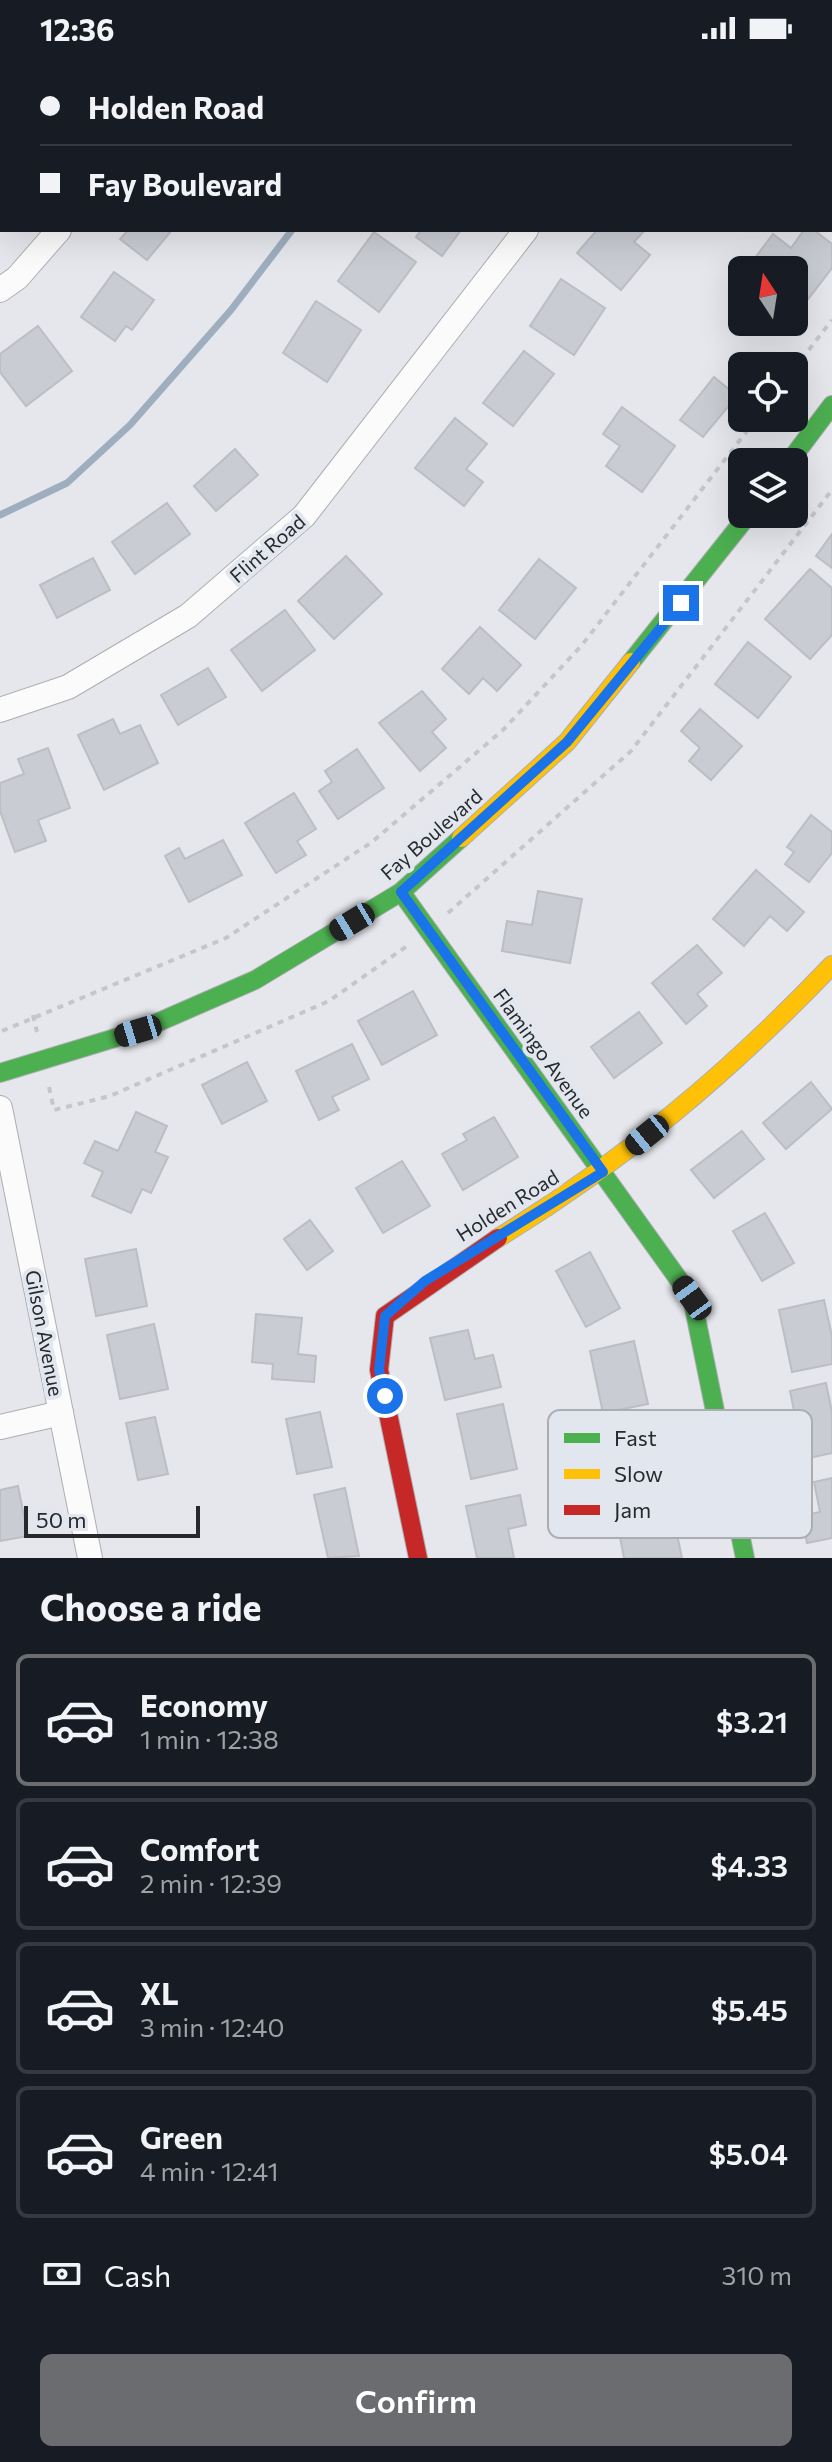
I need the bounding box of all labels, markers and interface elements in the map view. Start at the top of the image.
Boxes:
text: 12:36 [40,10,115,47]
text: Holden Road [88,88,264,125]
text: Fay Boulevard [88,165,282,202]
north arrow [728,256,808,336]
map controls [728,256,808,528]
button: locate [728,352,808,432]
button: layers [728,448,808,528]
street label: Flint Road [224,509,310,587]
route end [663,585,699,621]
street label: Fay Boulevard [375,783,487,885]
car [325,899,379,945]
street label: Flamingo Avenue [489,984,599,1122]
car [112,1013,164,1049]
car [621,1111,673,1159]
street label: Holden Road [451,1164,563,1246]
street label: Gilson Avenue [21,1268,69,1398]
car [668,1272,716,1324]
route start [367,1378,403,1414]
legend [548,1410,812,1538]
text: Fast [614,1424,657,1451]
text: Slow [614,1460,663,1487]
text: Jam [614,1496,651,1523]
scale bar [24,1502,200,1538]
text: 50 m [36,1506,86,1533]
text: Choose a ride [40,1584,261,1628]
icon: car [44,1684,116,1756]
text: Economy [140,1686,268,1723]
text: $3.21 [716,1702,788,1739]
text: 1 min · 12:38 [140,1723,279,1754]
icon: car [44,1828,116,1900]
text: Comfort [140,1830,259,1867]
text: $4.33 [711,1846,788,1883]
text: 2 min · 12:39 [140,1867,282,1898]
icon: car [44,1972,116,2044]
text: XL [140,1974,179,2011]
text: $5.45 [711,1990,788,2027]
text: 3 min · 12:40 [140,2011,284,2042]
icon: car [44,2116,116,2188]
text: Green [140,2118,223,2155]
text: $5.04 [709,2134,788,2171]
text: 4 min · 12:41 [140,2155,279,2186]
icon: cash [40,2252,84,2296]
text: Cash [104,2256,171,2293]
text: 310 m [721,2259,792,2290]
button: Confirm [40,2354,792,2446]

